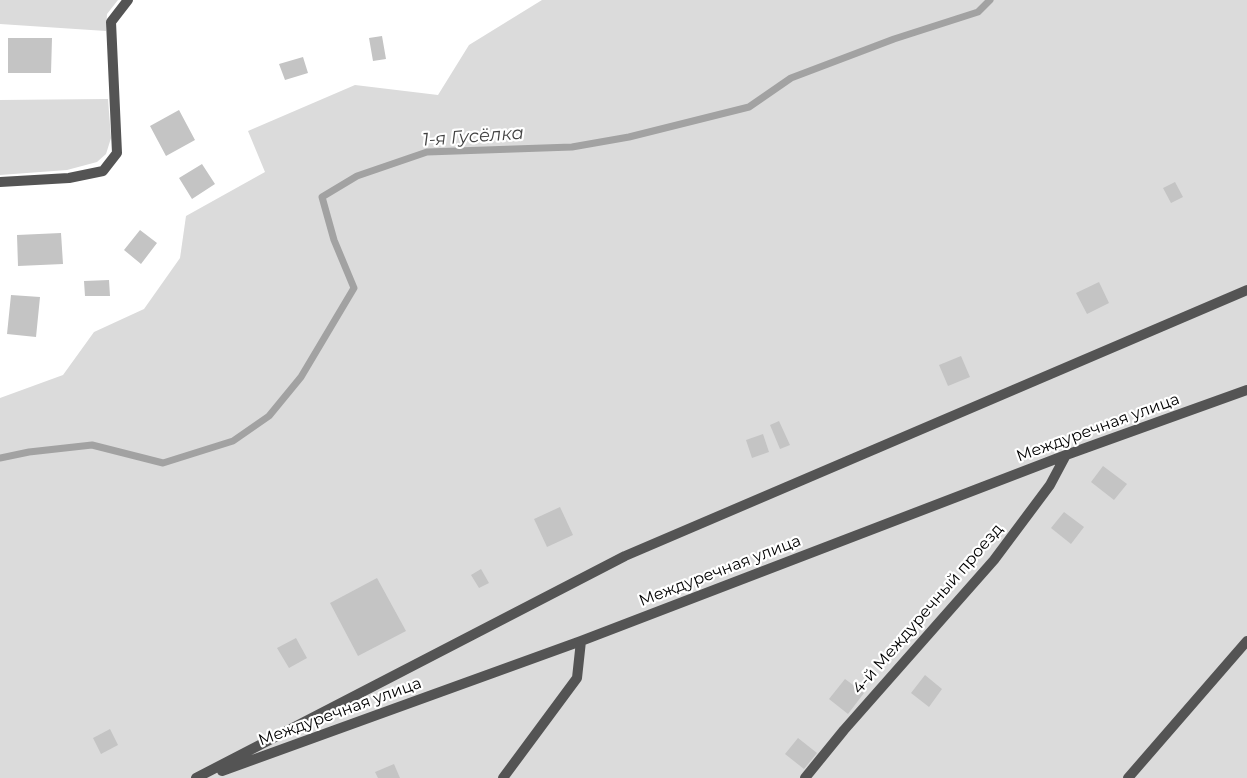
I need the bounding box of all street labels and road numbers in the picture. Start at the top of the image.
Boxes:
street label: Междуречная улица [1014,390,1182,466]
street label: 4-й Междуречный проезд [849,520,1007,698]
street label: Междуречная улица [636,531,804,611]
street label: Междуречная улица [256,674,424,750]

